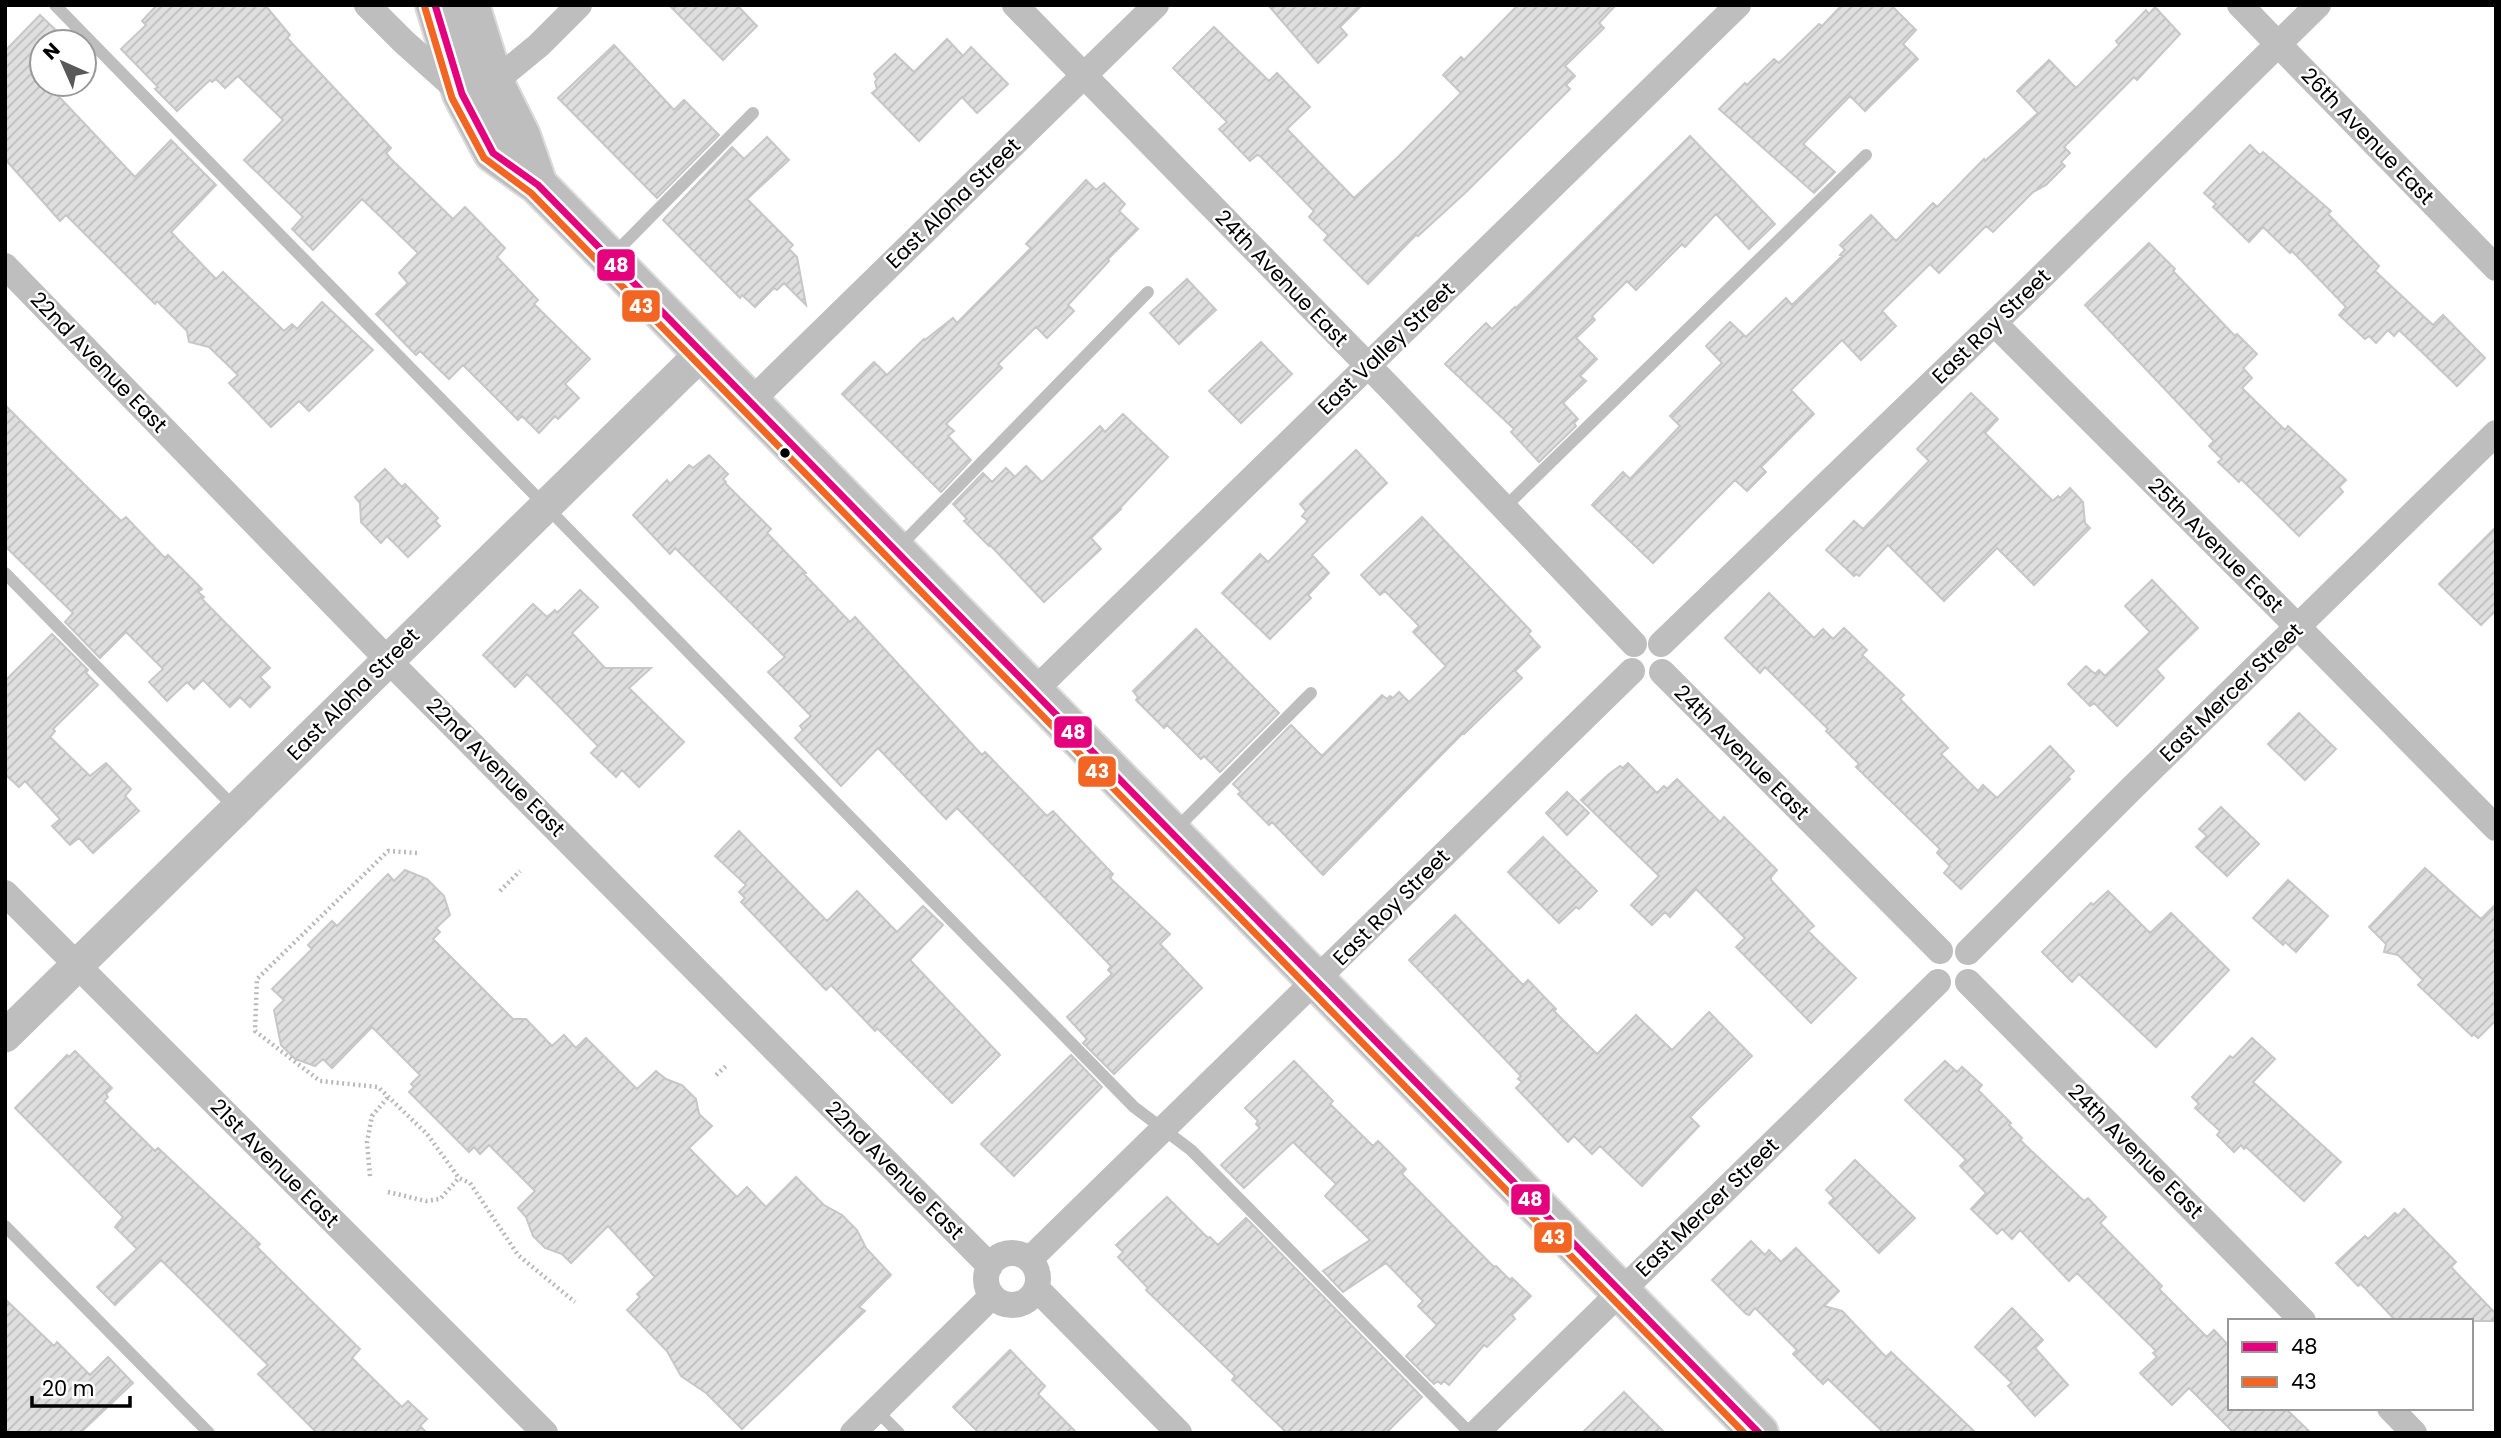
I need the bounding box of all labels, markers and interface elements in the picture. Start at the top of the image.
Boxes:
north arrow [28,28,98,98]
text: N [37,37,66,66]
street label: 26th Avenue East [2295,61,2441,211]
street label: East Aloha Street [879,131,1027,275]
street label: 24th Avenue East [1209,203,1355,353]
line badge: 48 [596,248,636,282]
text: 48 [603,252,629,279]
street label: East Roy Street [1925,262,2057,390]
street label: East Valley Street [1311,275,1461,421]
street label: 22nd Avenue East [24,285,174,439]
line badge: 43 [621,289,661,323]
text: 43 [629,293,653,320]
unlabelled marker [778,446,792,460]
street label: 25th Avenue East [2142,471,2290,619]
street label: East Mercer Street [2153,616,2309,768]
street label: East Aloha Street [280,621,426,767]
street label: 24th Avenue East [1668,678,1816,826]
street label: 22nd Avenue East [420,691,572,843]
line badge: 48 [1053,715,1093,749]
text: 48 [1060,719,1086,746]
line badge: 43 [1077,755,1117,788]
text: 43 [1085,758,1109,785]
street label: East Roy Street [1326,842,1456,972]
street label: 24th Avenue East [2062,1077,2210,1225]
street label: 21st Avenue East [204,1092,346,1234]
street label: 22nd Avenue East [819,1094,971,1246]
street label: East Mercer Street [1629,1131,1785,1283]
line badge: 48 [1510,1183,1551,1216]
text: 48 [1517,1186,1543,1213]
line badge: 43 [1533,1221,1573,1254]
text: 43 [1541,1224,1565,1251]
legend [2228,1319,2473,1410]
text: 48 [2291,1332,2317,1361]
scale bar [32,1364,130,1408]
text: 43 [2291,1367,2317,1396]
text: 20 m [42,1374,95,1403]

